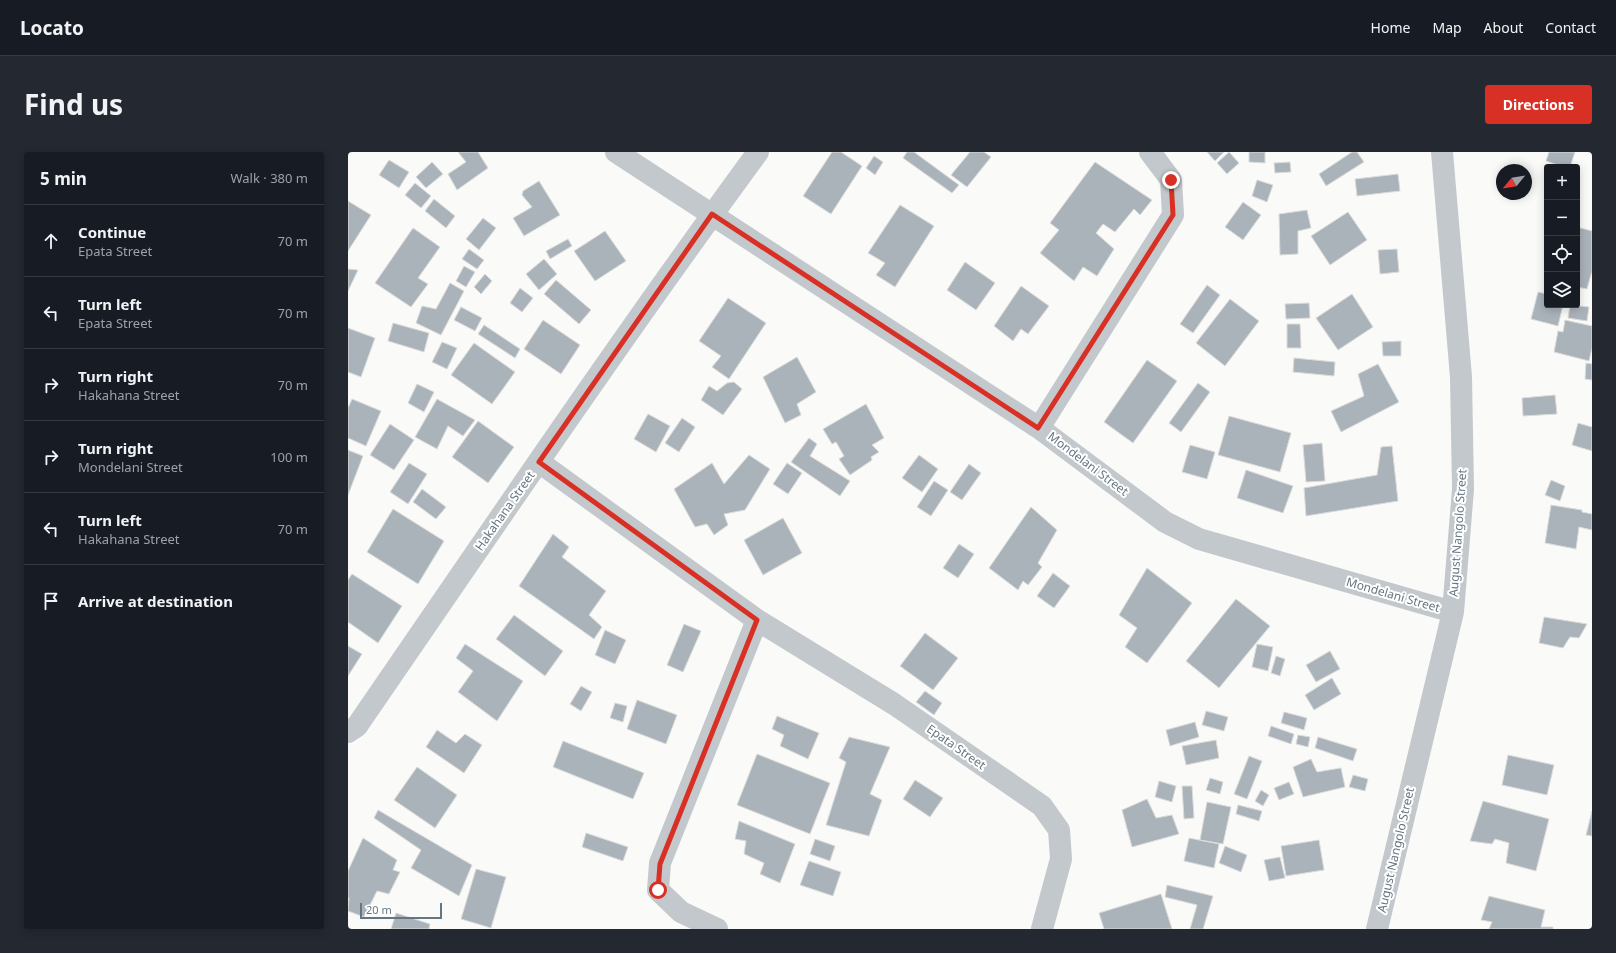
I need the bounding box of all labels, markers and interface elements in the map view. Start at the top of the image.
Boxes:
text: Locato [20,15,84,41]
text: Home [1371,18,1410,37]
text: Map [1432,18,1462,37]
text: About [1484,18,1523,37]
text: Contact [1545,18,1596,37]
text: Find us [24,85,123,123]
button: Directions [1485,85,1592,124]
north arrow [1496,164,1532,200]
map controls [1544,164,1580,308]
button: + [1544,164,1580,200]
text: 5 min [40,167,87,190]
text: Walk · 380 m [230,169,308,187]
route end [1162,171,1180,189]
button: − [1544,200,1580,236]
text: Continue [78,222,146,242]
icon: ahead [40,230,62,252]
text: 70 m [278,232,308,250]
button: locate [1544,236,1580,272]
text: Epata Street [78,242,152,260]
button: layers [1544,272,1580,308]
text: Turn left [78,294,142,314]
icon: left [40,302,62,324]
text: 70 m [278,304,308,322]
text: Epata Street [78,314,152,332]
text: Turn right [78,366,153,386]
icon: right [40,374,62,396]
text: 70 m [278,376,308,394]
text: Hakahana Street [78,386,180,404]
street label: Mondelani Street [1045,428,1133,500]
text: Turn right [78,438,153,458]
icon: right [40,446,62,468]
text: 100 m [270,448,308,466]
text: Mondelani Street [78,458,183,476]
street label: Hakahana Street [471,467,539,554]
street label: August Nangolo Street [1445,468,1470,597]
text: Turn left [78,510,142,530]
icon: left [40,518,62,540]
text: 70 m [278,520,308,538]
text: Hakahana Street [78,530,180,548]
street label: Mondelani Street [1344,573,1443,616]
icon: arrive [40,590,62,612]
text: Arrive at destination [78,591,233,611]
street label: Epata Street [923,720,990,774]
street label: August Nangolo Street [1373,785,1418,914]
route start [649,881,667,899]
scale bar [360,901,442,920]
text: 20 m [366,902,392,917]

